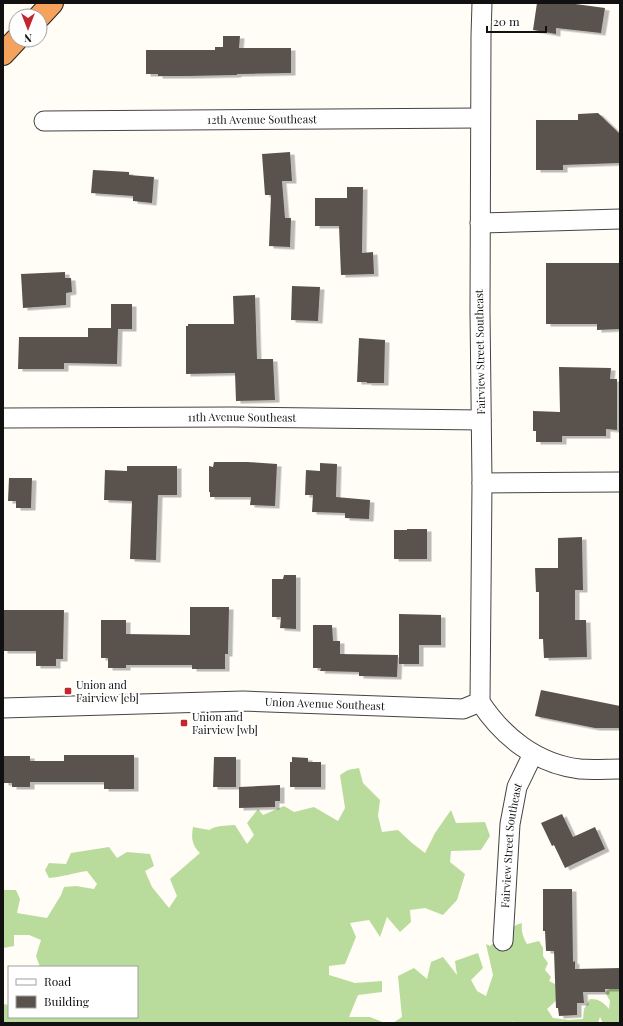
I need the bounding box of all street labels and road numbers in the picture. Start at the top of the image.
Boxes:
street label: 12th Avenue Southeast [207,111,317,127]
street label: Fairview Street Southeast [471,289,488,415]
street label: 11th Avenue Southeast [188,409,297,425]
street label: Union Avenue Southeast [265,694,385,713]
street label: Fairview Street Southeast [497,780,525,908]

